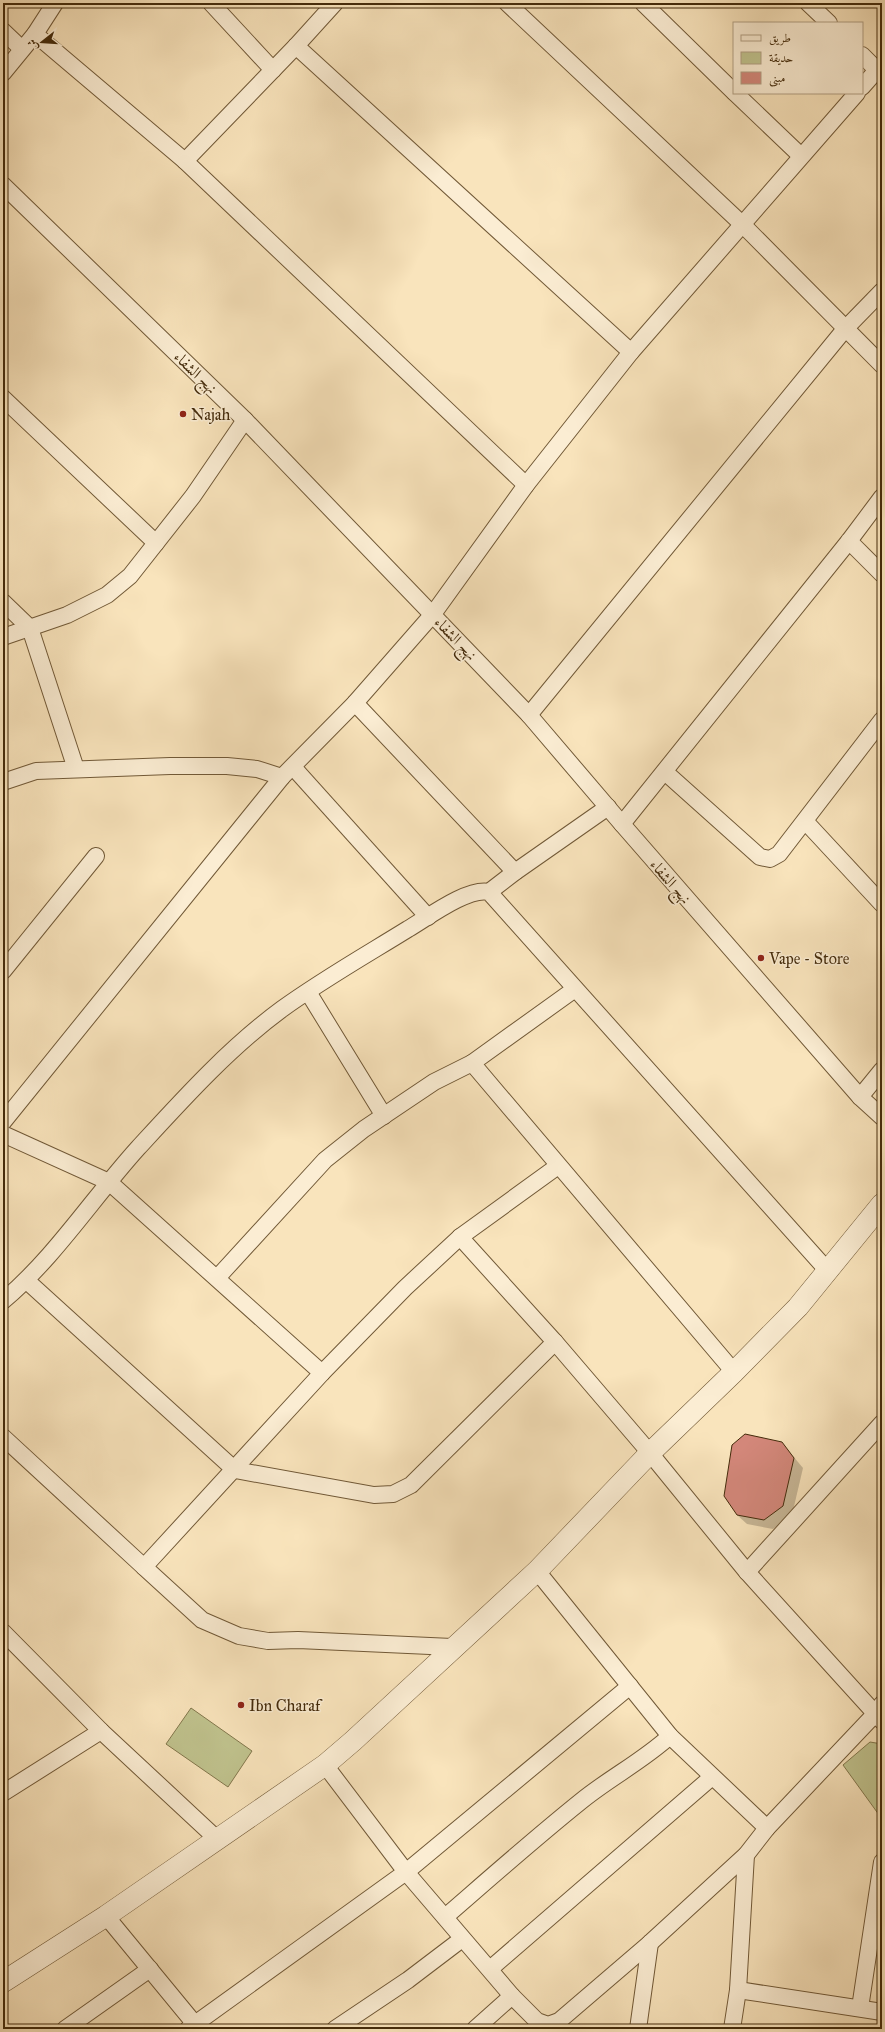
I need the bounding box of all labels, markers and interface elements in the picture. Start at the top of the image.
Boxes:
north arrow [22,22,62,62]
legend [733,22,863,94]
text: طريق [769,31,791,46]
text: ش [25,38,41,52]
text: حديقة [769,51,793,66]
text: مبنى [769,71,785,87]
street label: نهج الشفاء [166,347,221,401]
place label: Najah [191,405,231,424]
marker: Najah [178,409,188,419]
street label: نهج الشفاء [427,613,481,668]
street label: نهج الشفاء [642,855,695,911]
place label: Vape - Store [768,949,850,968]
marker: Vape - Store [756,953,766,963]
place label: Ibn Charaf [249,1696,323,1715]
marker: Ibn Charaf [236,1700,246,1710]

